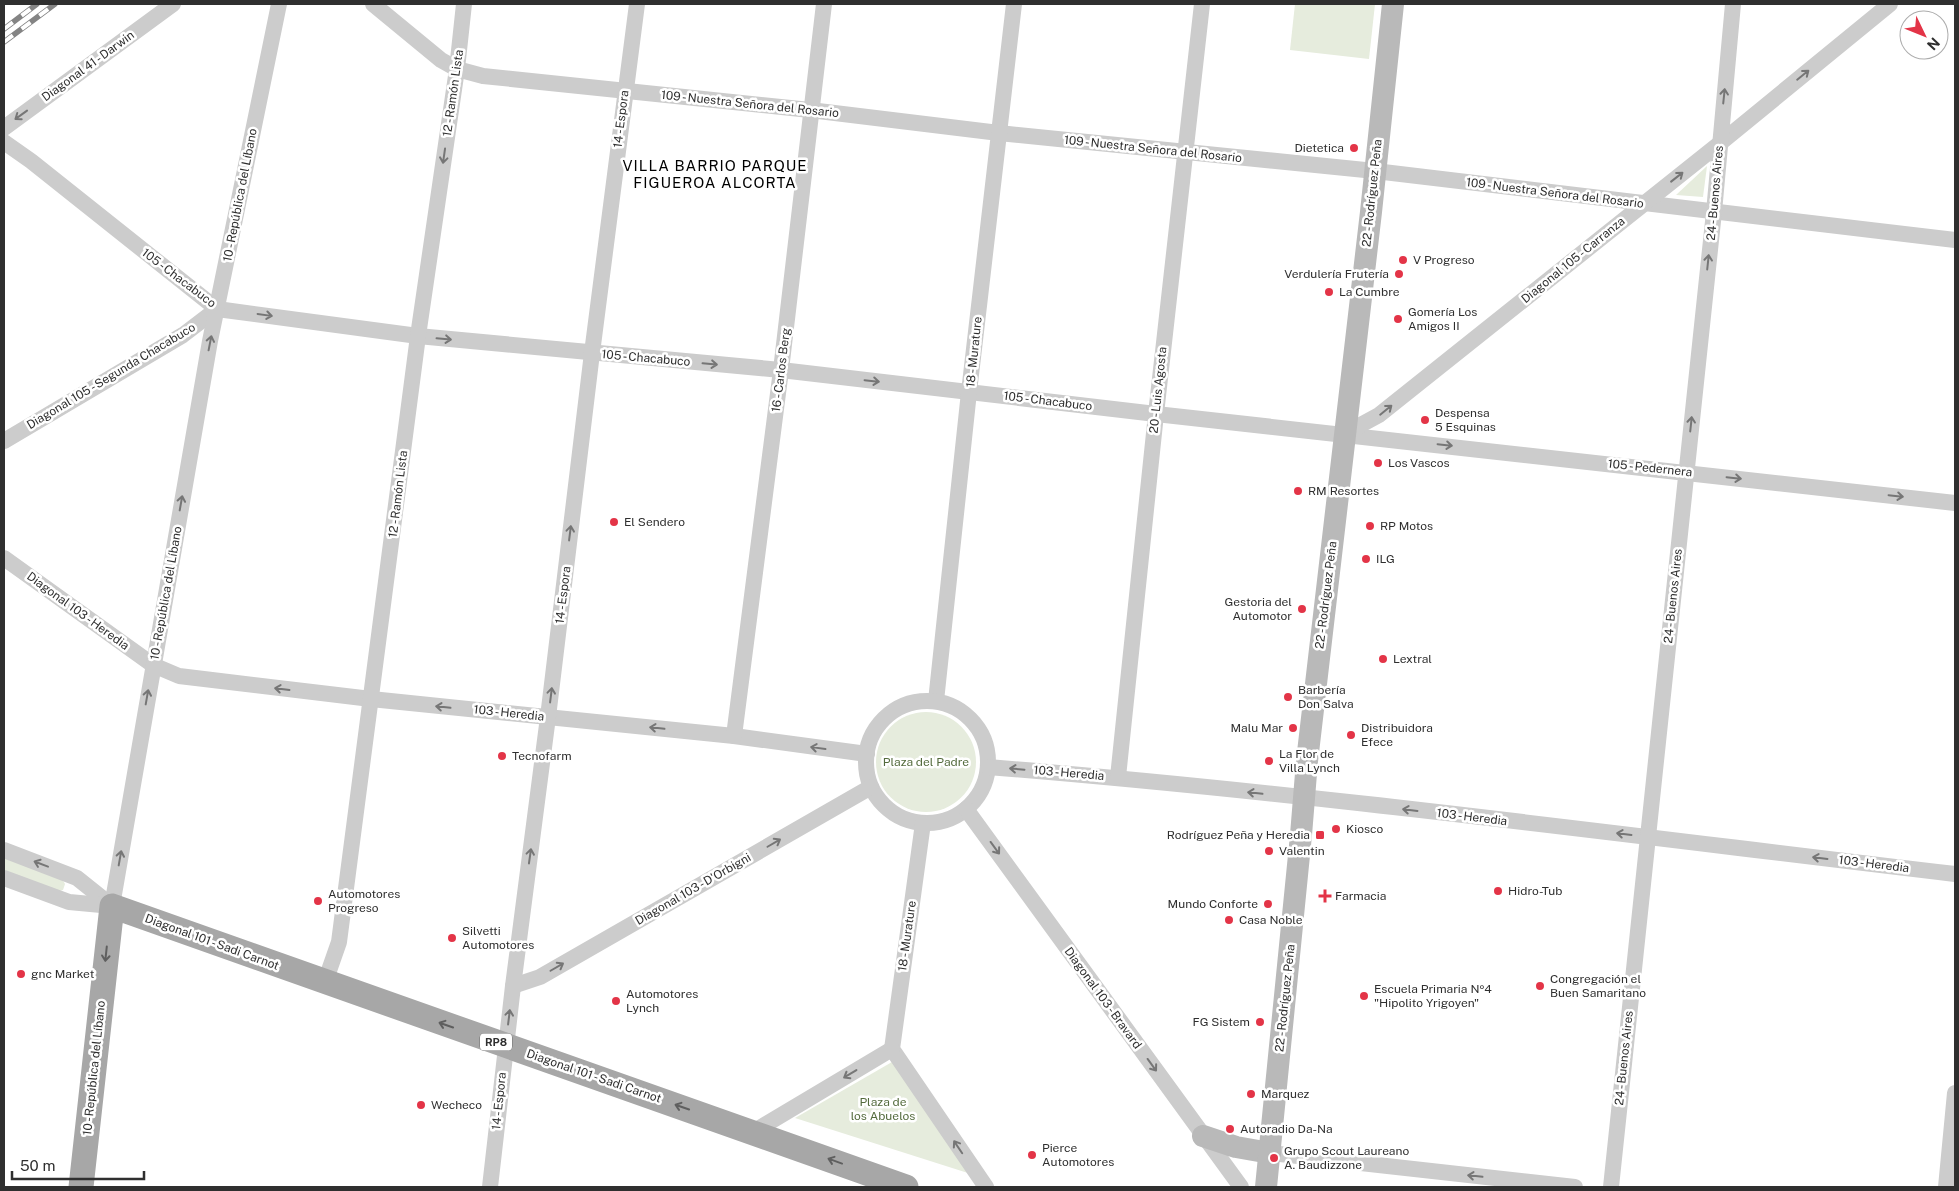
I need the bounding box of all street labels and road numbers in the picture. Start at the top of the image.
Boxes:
street label: Diagonal 41 - Darwin [39,28,137,104]
street label: 12 - Ramón Lista [440,49,466,137]
street label: 109 - Nuestra Señora del Rosario [660,88,840,120]
street label: 14 - Espora [611,89,631,149]
street label: 10 - República del Líbano [220,127,260,263]
street label: 109 - Nuestra Señora del Rosario [1063,133,1243,165]
street label: 22 - Rodríguez Peña [1359,138,1385,248]
street label: 24 - Buenos Aires [1704,145,1726,241]
street label: 109 - Nuestra Señora del Rosario [1465,175,1645,211]
street label: Diagonal 105 - Carranza [1518,214,1628,306]
street label: 105 - Chacabuco [139,246,219,311]
street label: 18 - Murature [963,316,985,388]
street label: Diagonal 105 - Segunda Chacabuco [24,320,198,432]
street label: 16 - Carlos Berg [769,327,793,413]
street label: 20 - Luis Agosta [1146,346,1170,434]
street label: 105 - Chacabuco [601,347,691,369]
street label: 105 - Chacabuco [1003,389,1093,413]
street label: 12 - Ramón Lista [386,450,410,538]
street label: 105 - Pedernera [1607,457,1693,479]
street label: 10 - República del Líbano [147,525,185,661]
street label: 22 - Rodríguez Peña [1312,540,1340,650]
street label: 24 - Buenos Aires [1661,548,1685,644]
street label: 14 - Espora [553,565,573,625]
street label: Diagonal 103 - Heredia [24,569,132,653]
street label: 103 - Heredia [473,702,545,724]
street label: 103 - Heredia [1033,763,1105,783]
street label: 103 - Heredia [1436,806,1508,828]
street label: Diagonal 103 - D'Orbigni [633,850,753,928]
street label: 103 - Heredia [1838,853,1910,875]
street label: 18 - Murature [895,900,919,972]
street label: Diagonal 101 - Sadi Carnot [143,911,281,973]
street label: 22 - Rodríguez Peña [1272,943,1298,1053]
street label: Diagonal 103 - Bravard [1061,944,1145,1052]
street label: 10 - República del Líbano [80,1000,108,1136]
street label: 24 - Buenos Aires [1612,1010,1636,1106]
road number: RP8 [480,1034,512,1050]
street label: Diagonal 101 - Sadi Carnot [525,1046,664,1106]
street label: 14 - Espora [489,1071,509,1131]

